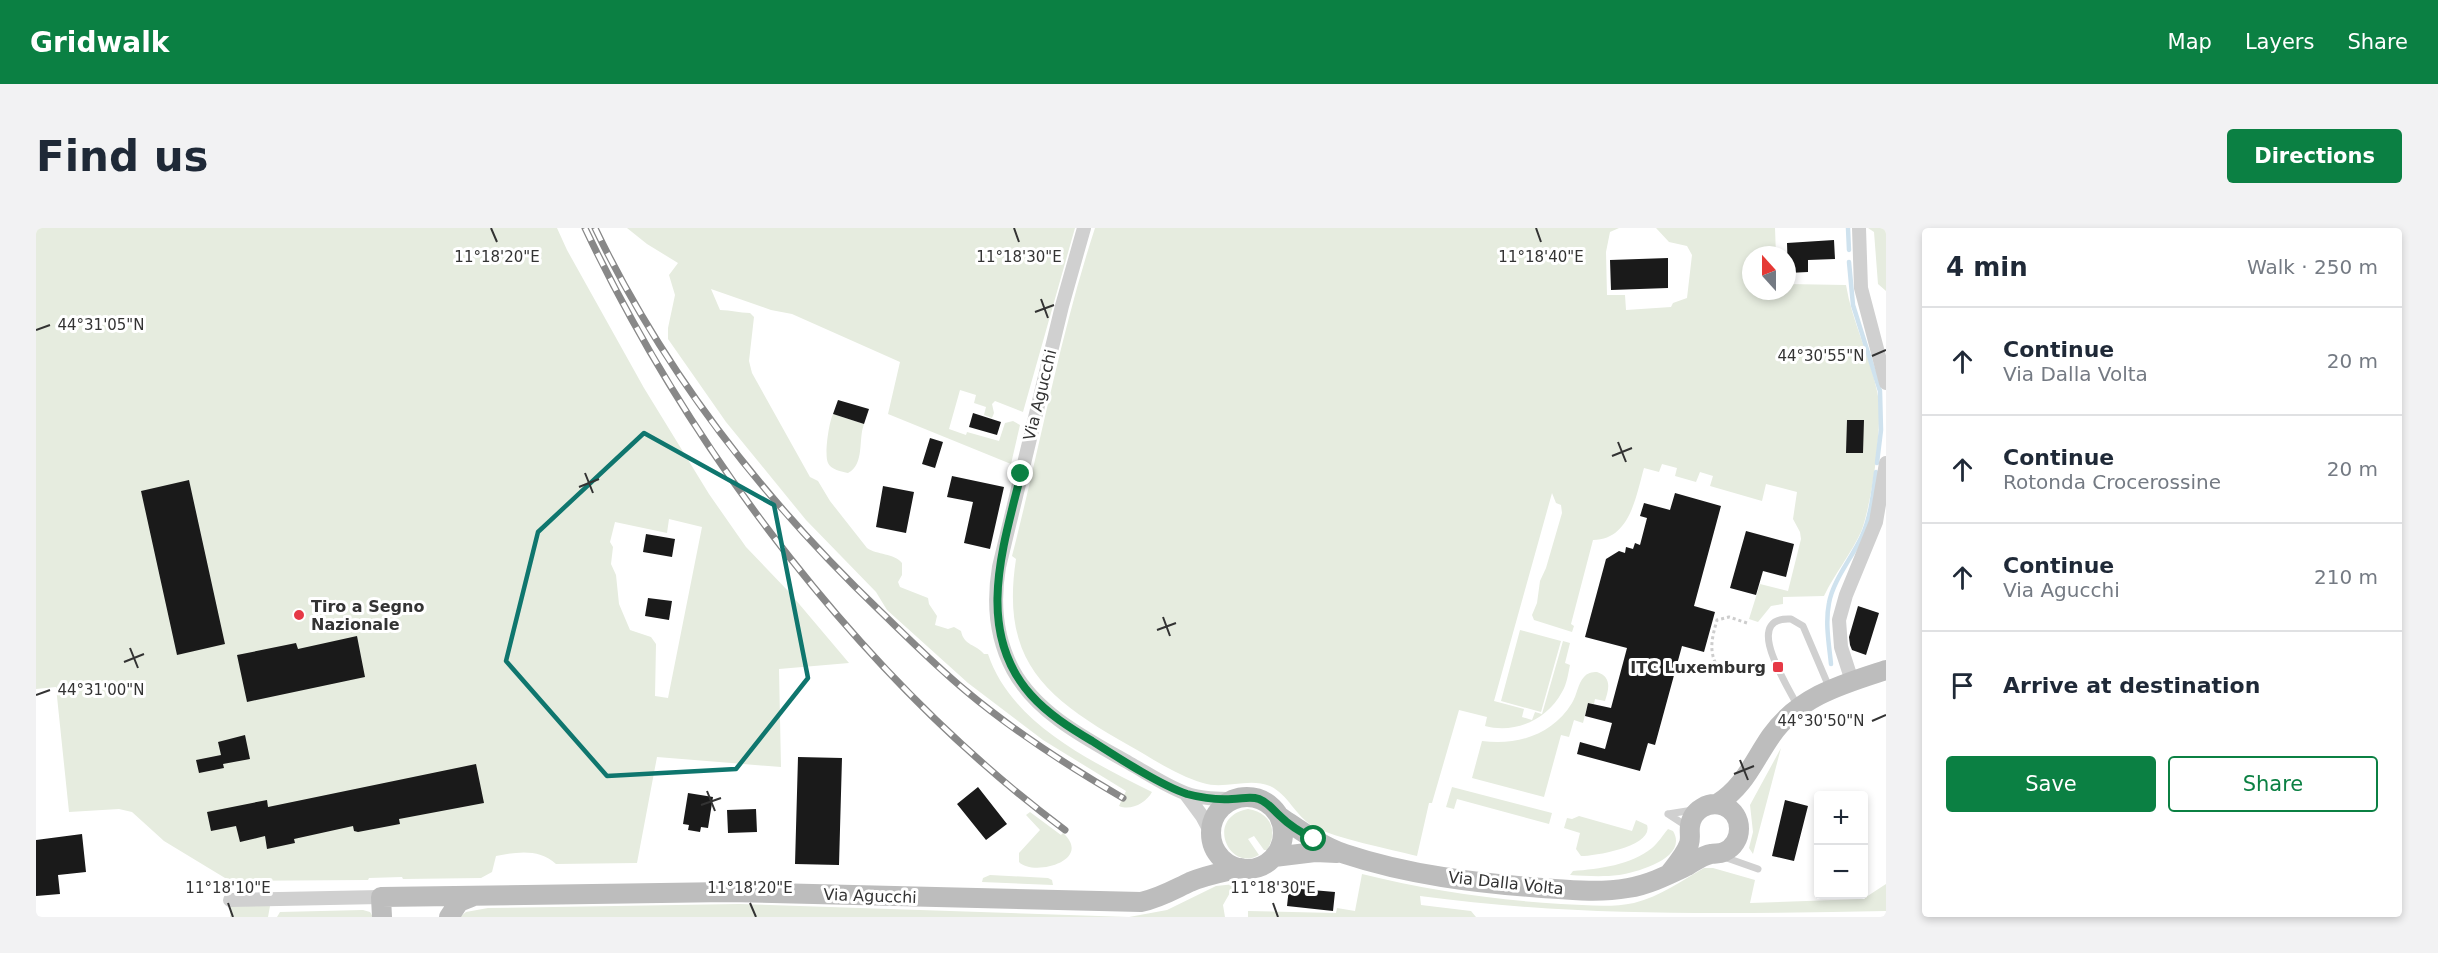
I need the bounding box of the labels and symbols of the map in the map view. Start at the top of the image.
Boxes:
north arrow [1742,246,1796,300]
text: 11°18'20"E [454,248,540,266]
text: 11°18'30"E [976,248,1062,266]
text: 11°18'40"E [1498,248,1584,266]
text: 44°31'05"N [57,316,145,334]
street label: Via Agucchi [1019,347,1061,443]
text: 44°30'55"N [1777,347,1865,365]
route end [1007,460,1033,486]
place label: Tiro a Segno Nazionale [311,597,424,634]
marker: Tiro a Segno Nazionale [292,608,306,622]
place label: ITC Luxemburg [1630,658,1766,677]
marker: ITC Luxemburg [1771,660,1785,674]
text: 44°31'00"N [57,681,145,699]
text: 44°30'50"N [1777,712,1865,730]
route start [1300,825,1326,851]
street label: Via Dalla Volta [1447,867,1565,899]
text: 11°18'10"E [185,879,271,897]
text: 11°18'20"E [707,879,793,897]
text: 11°18'30"E [1230,879,1316,897]
street label: Via Agucchi [823,885,917,907]

